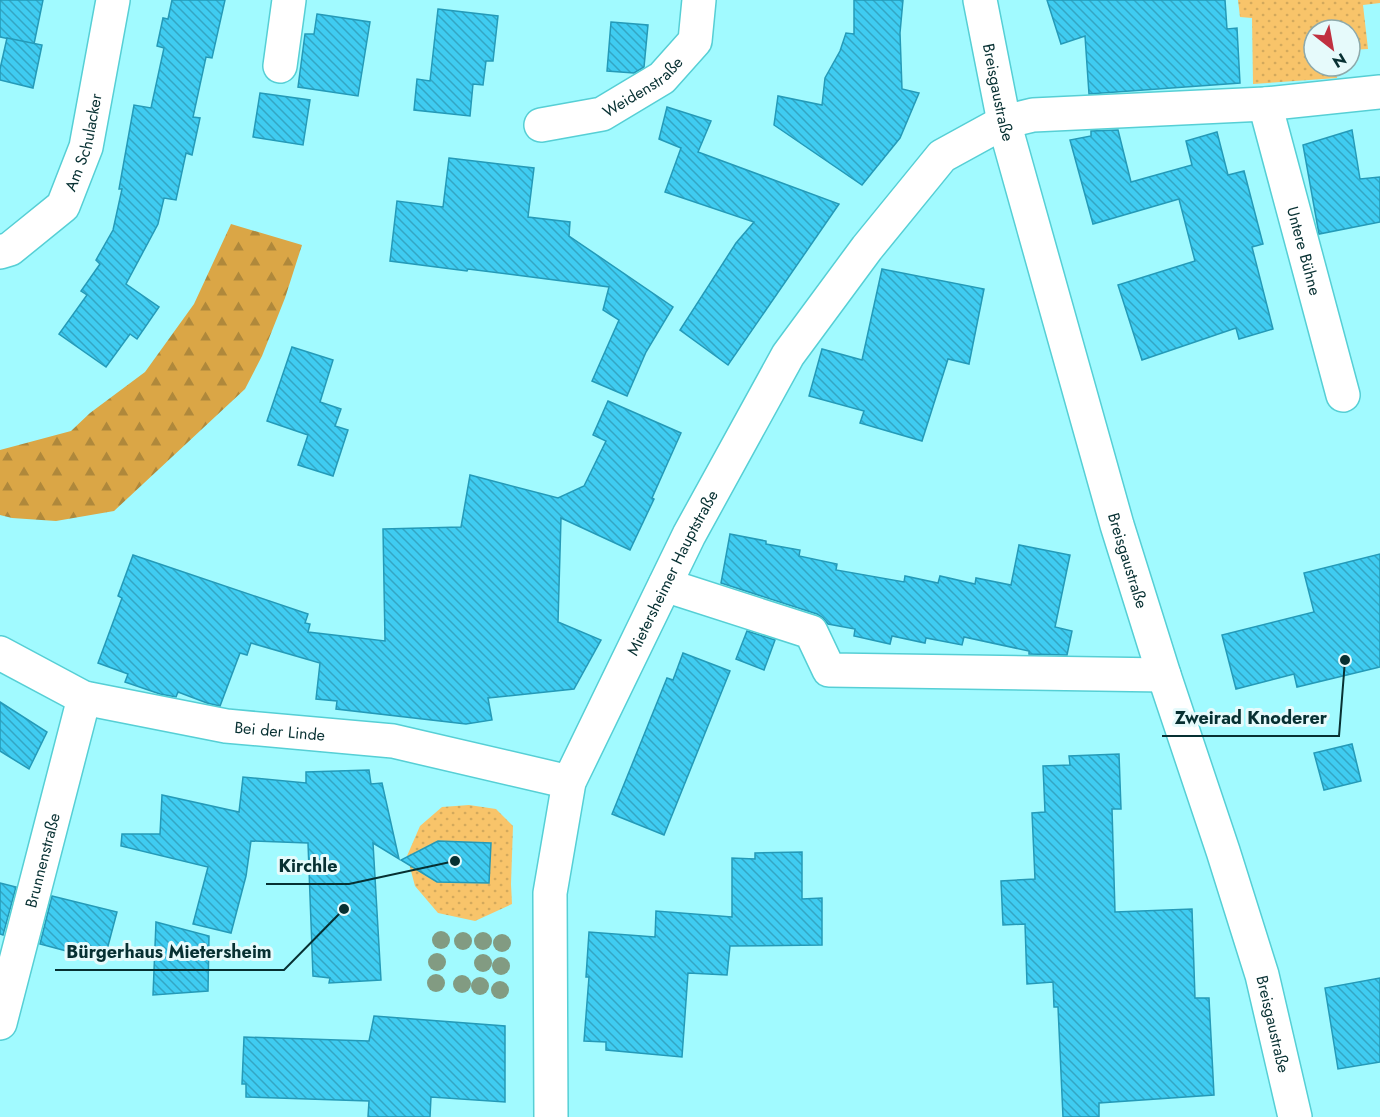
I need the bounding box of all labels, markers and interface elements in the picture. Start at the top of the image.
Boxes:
north arrow [1302,18,1362,78]
street label: Breisgaustraße [977,41,1020,144]
text: N [1328,47,1351,74]
street label: Weidenstraße [598,51,688,123]
street label: Am Schulacker [59,91,108,195]
street label: Untere Bühne [1281,204,1327,298]
street label: Mietersheimer Hauptstraße [621,486,724,659]
street label: Breisgaustraße [1102,510,1153,611]
callout: Zweirad Knoderer [1162,700,1339,736]
text: Zweirad Knoderer [1175,705,1328,731]
street label: Bei der Linde [233,716,326,747]
street label: Brunnenstraße [19,811,66,910]
callout: Kirchle [266,848,349,884]
text: Kirchle [279,853,338,879]
callout: Bürgerhaus Mietersheim [55,934,284,970]
text: Bürgerhaus Mietersheim [66,939,272,965]
street label: Breisgaustraße [1250,973,1295,1075]

